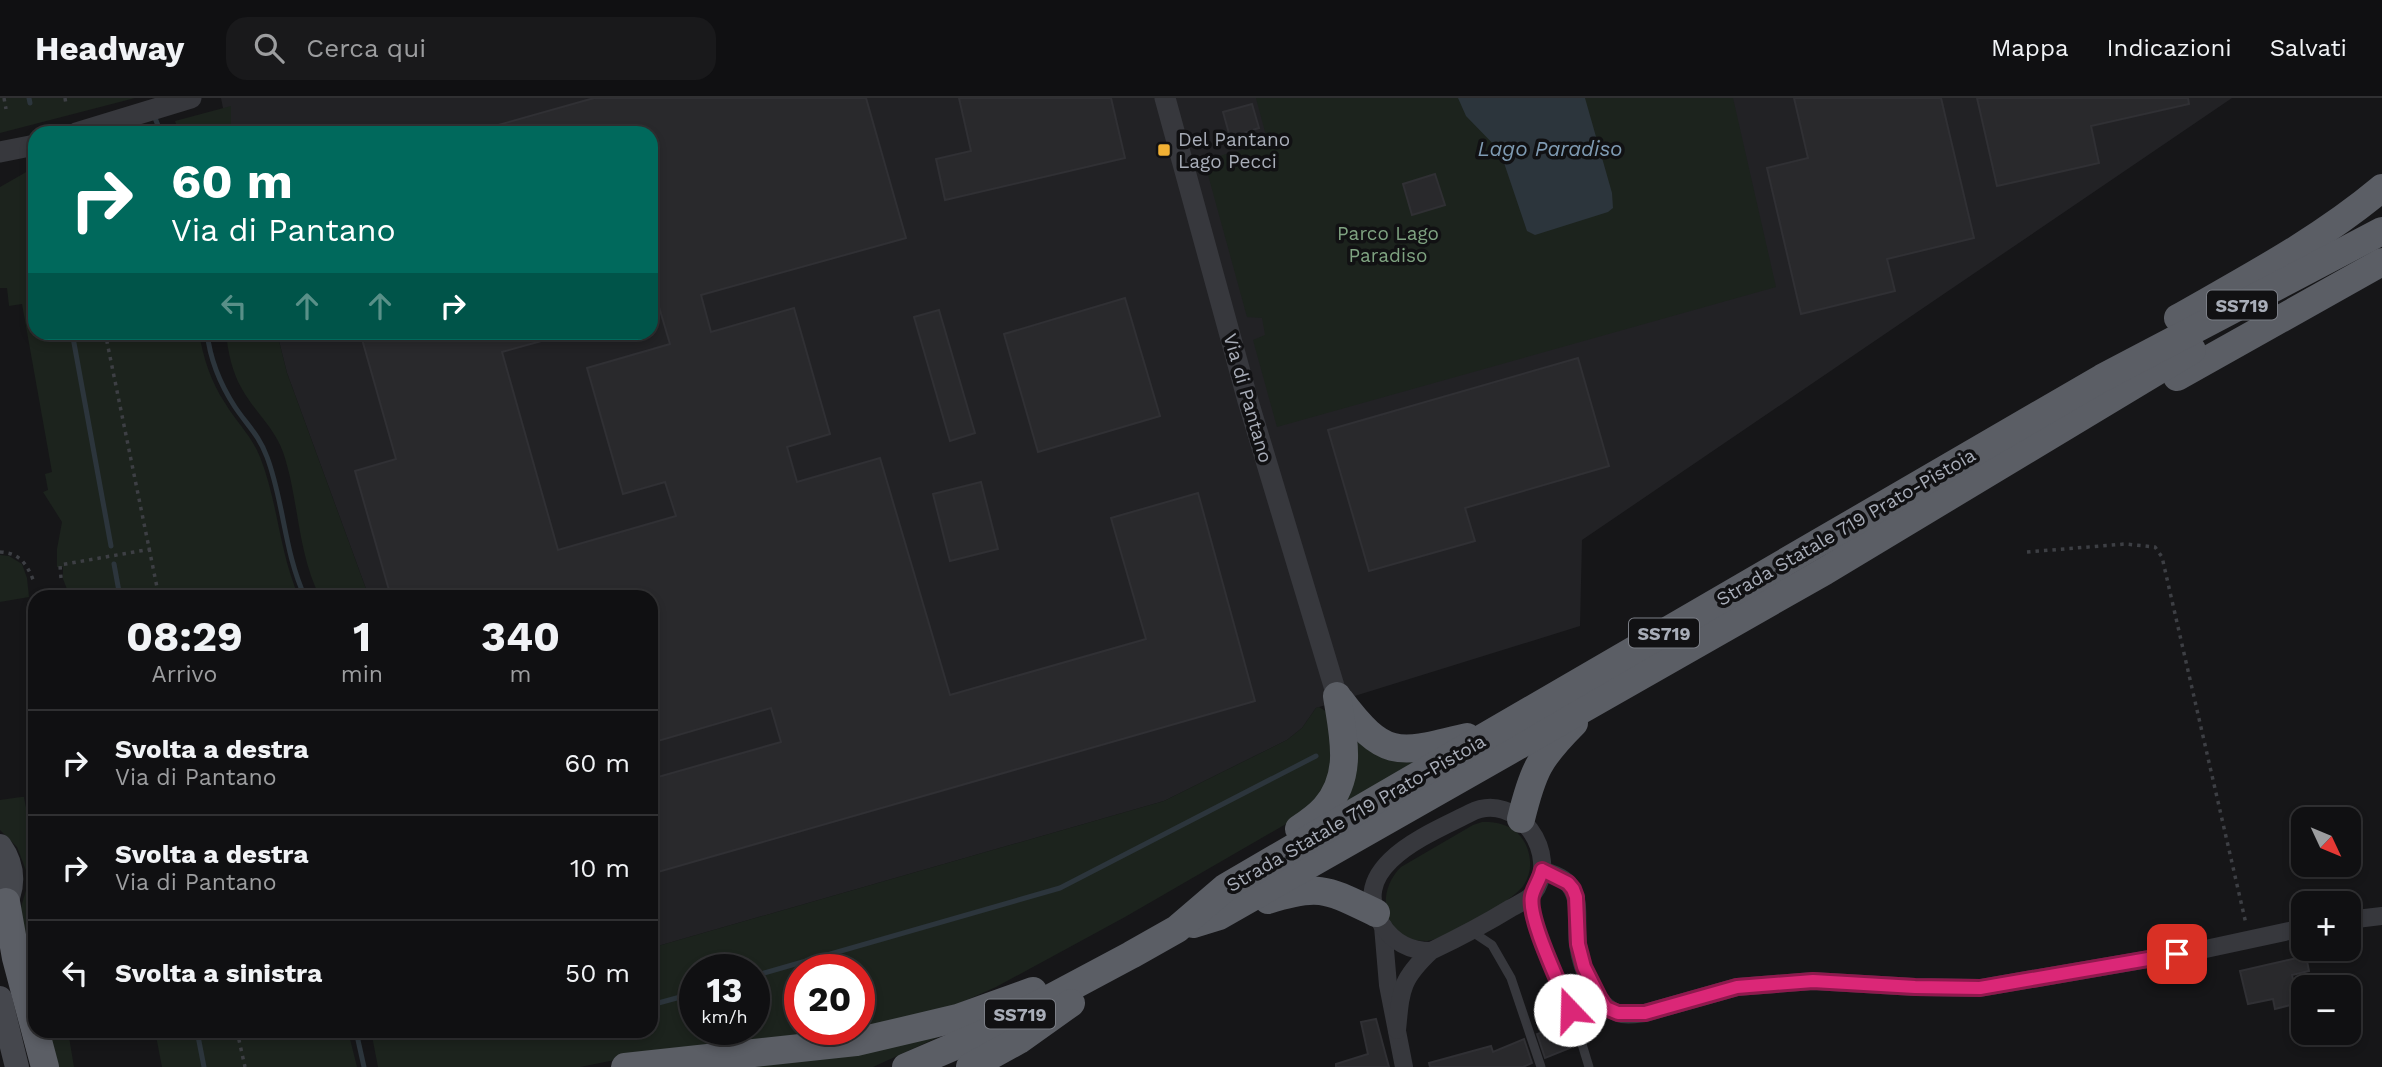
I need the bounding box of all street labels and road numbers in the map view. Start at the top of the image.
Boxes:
road number: SS719 [2207,290,2277,320]
street label: Via di Pantano [1219,331,1277,465]
street label: Strada Statale 719 Prato-Pistoia [1712,443,1980,611]
road number: SS719 [1629,618,1699,648]
street label: Strada Statale 719 Prato-Pistoia [1222,729,1490,897]
road number: SS719 [985,1000,1055,1029]

